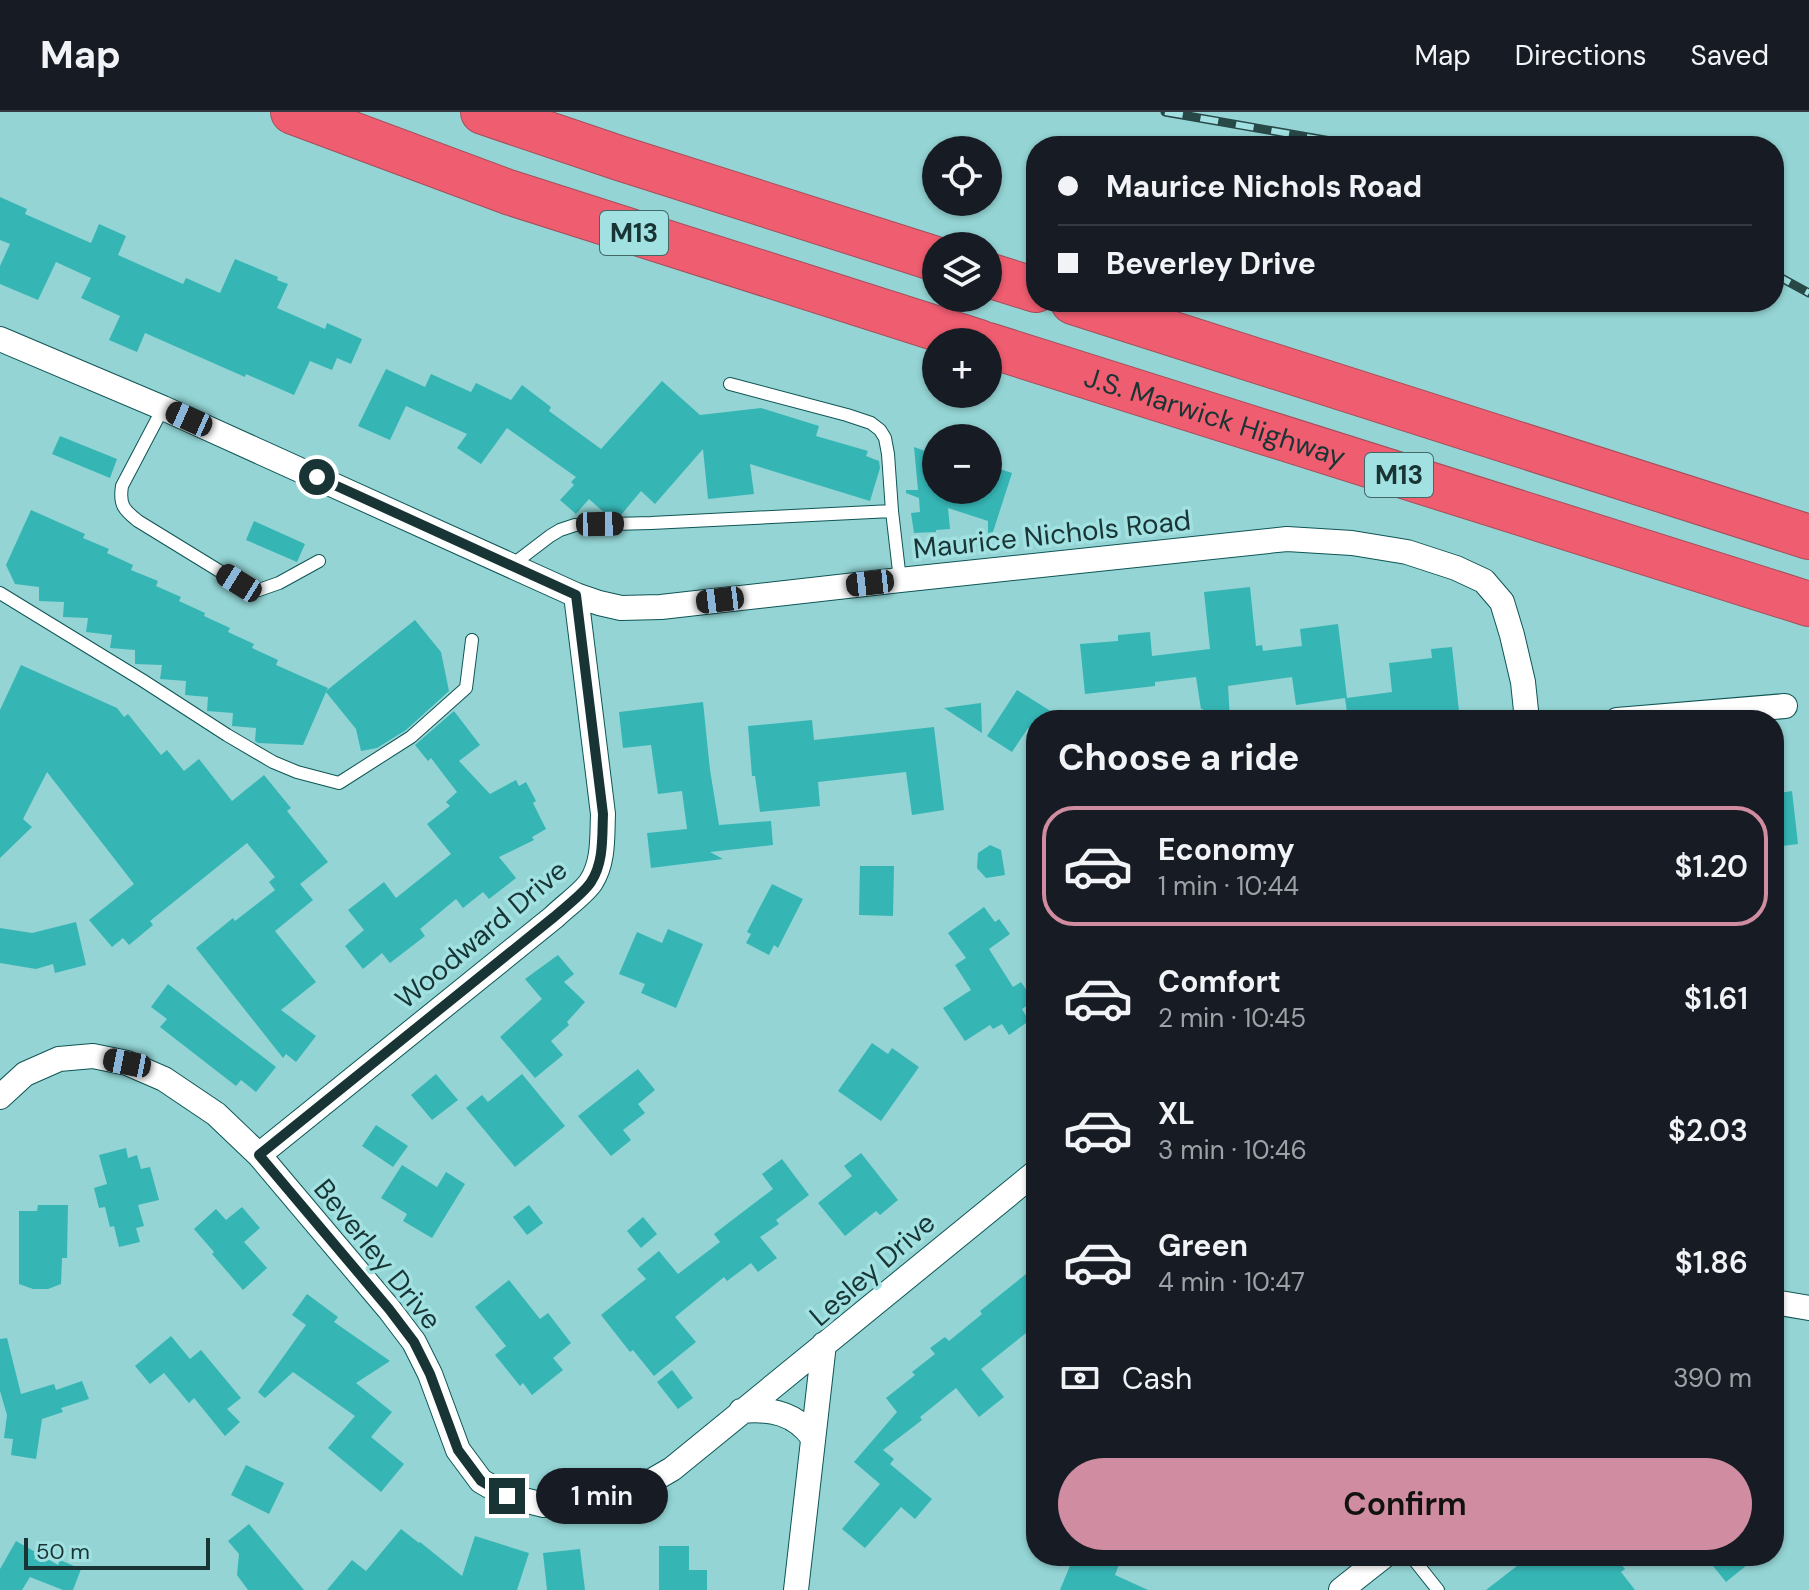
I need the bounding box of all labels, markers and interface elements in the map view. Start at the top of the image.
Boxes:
text: Map [40,30,121,80]
text: Map [1414,37,1471,74]
text: Directions [1515,37,1647,74]
text: Saved [1691,37,1769,74]
map controls [922,136,1002,504]
button: locate [922,136,1002,216]
text: Maurice Nichols Road [1106,167,1422,206]
road number: M13 [600,211,668,255]
button: layers [922,232,1002,312]
text: Beverley Drive [1106,244,1316,283]
button: + [922,328,1002,408]
street label: J.S. Marwick Highway [1080,359,1350,476]
car [162,398,216,440]
button: − [922,424,1002,504]
road number: M13 [1365,453,1433,497]
route start [299,459,335,495]
street label: Maurice Nichols Road [911,502,1193,567]
car [576,512,624,536]
car [212,560,266,606]
car [845,569,895,597]
car [695,585,745,615]
text: Choose a ride [1058,734,1299,781]
icon: car [1062,830,1134,902]
text: Economy [1158,830,1295,869]
text: $1.20 [1674,847,1748,886]
street label: Woodward Drive [388,852,575,1017]
text: 1 min · 10:44 [1158,869,1299,903]
icon: car [1062,962,1134,1034]
text: Comfort [1158,962,1281,1001]
text: $1.61 [1684,979,1748,1018]
text: 2 min · 10:45 [1158,1001,1306,1035]
car [101,1047,153,1079]
icon: car [1062,1094,1134,1166]
text: XL [1158,1094,1195,1133]
text: $2.03 [1668,1111,1748,1150]
text: 3 min · 10:46 [1158,1133,1307,1167]
street label: Beverley Drive [306,1171,450,1337]
street label: Lesley Drive [802,1205,943,1334]
icon: car [1062,1226,1134,1298]
text: Green [1158,1226,1248,1265]
text: $1.86 [1675,1243,1748,1282]
text: 4 min · 10:47 [1158,1265,1305,1299]
icon: cash [1058,1356,1102,1400]
text: Cash [1122,1359,1192,1398]
text: 390 m [1673,1361,1752,1395]
button: Confirm [1058,1458,1752,1550]
callout: 1 min [535,1468,667,1524]
route end [489,1478,525,1514]
text: 1 min [571,1479,633,1513]
scale bar [24,1534,210,1570]
text: 50 m [36,1537,90,1566]

